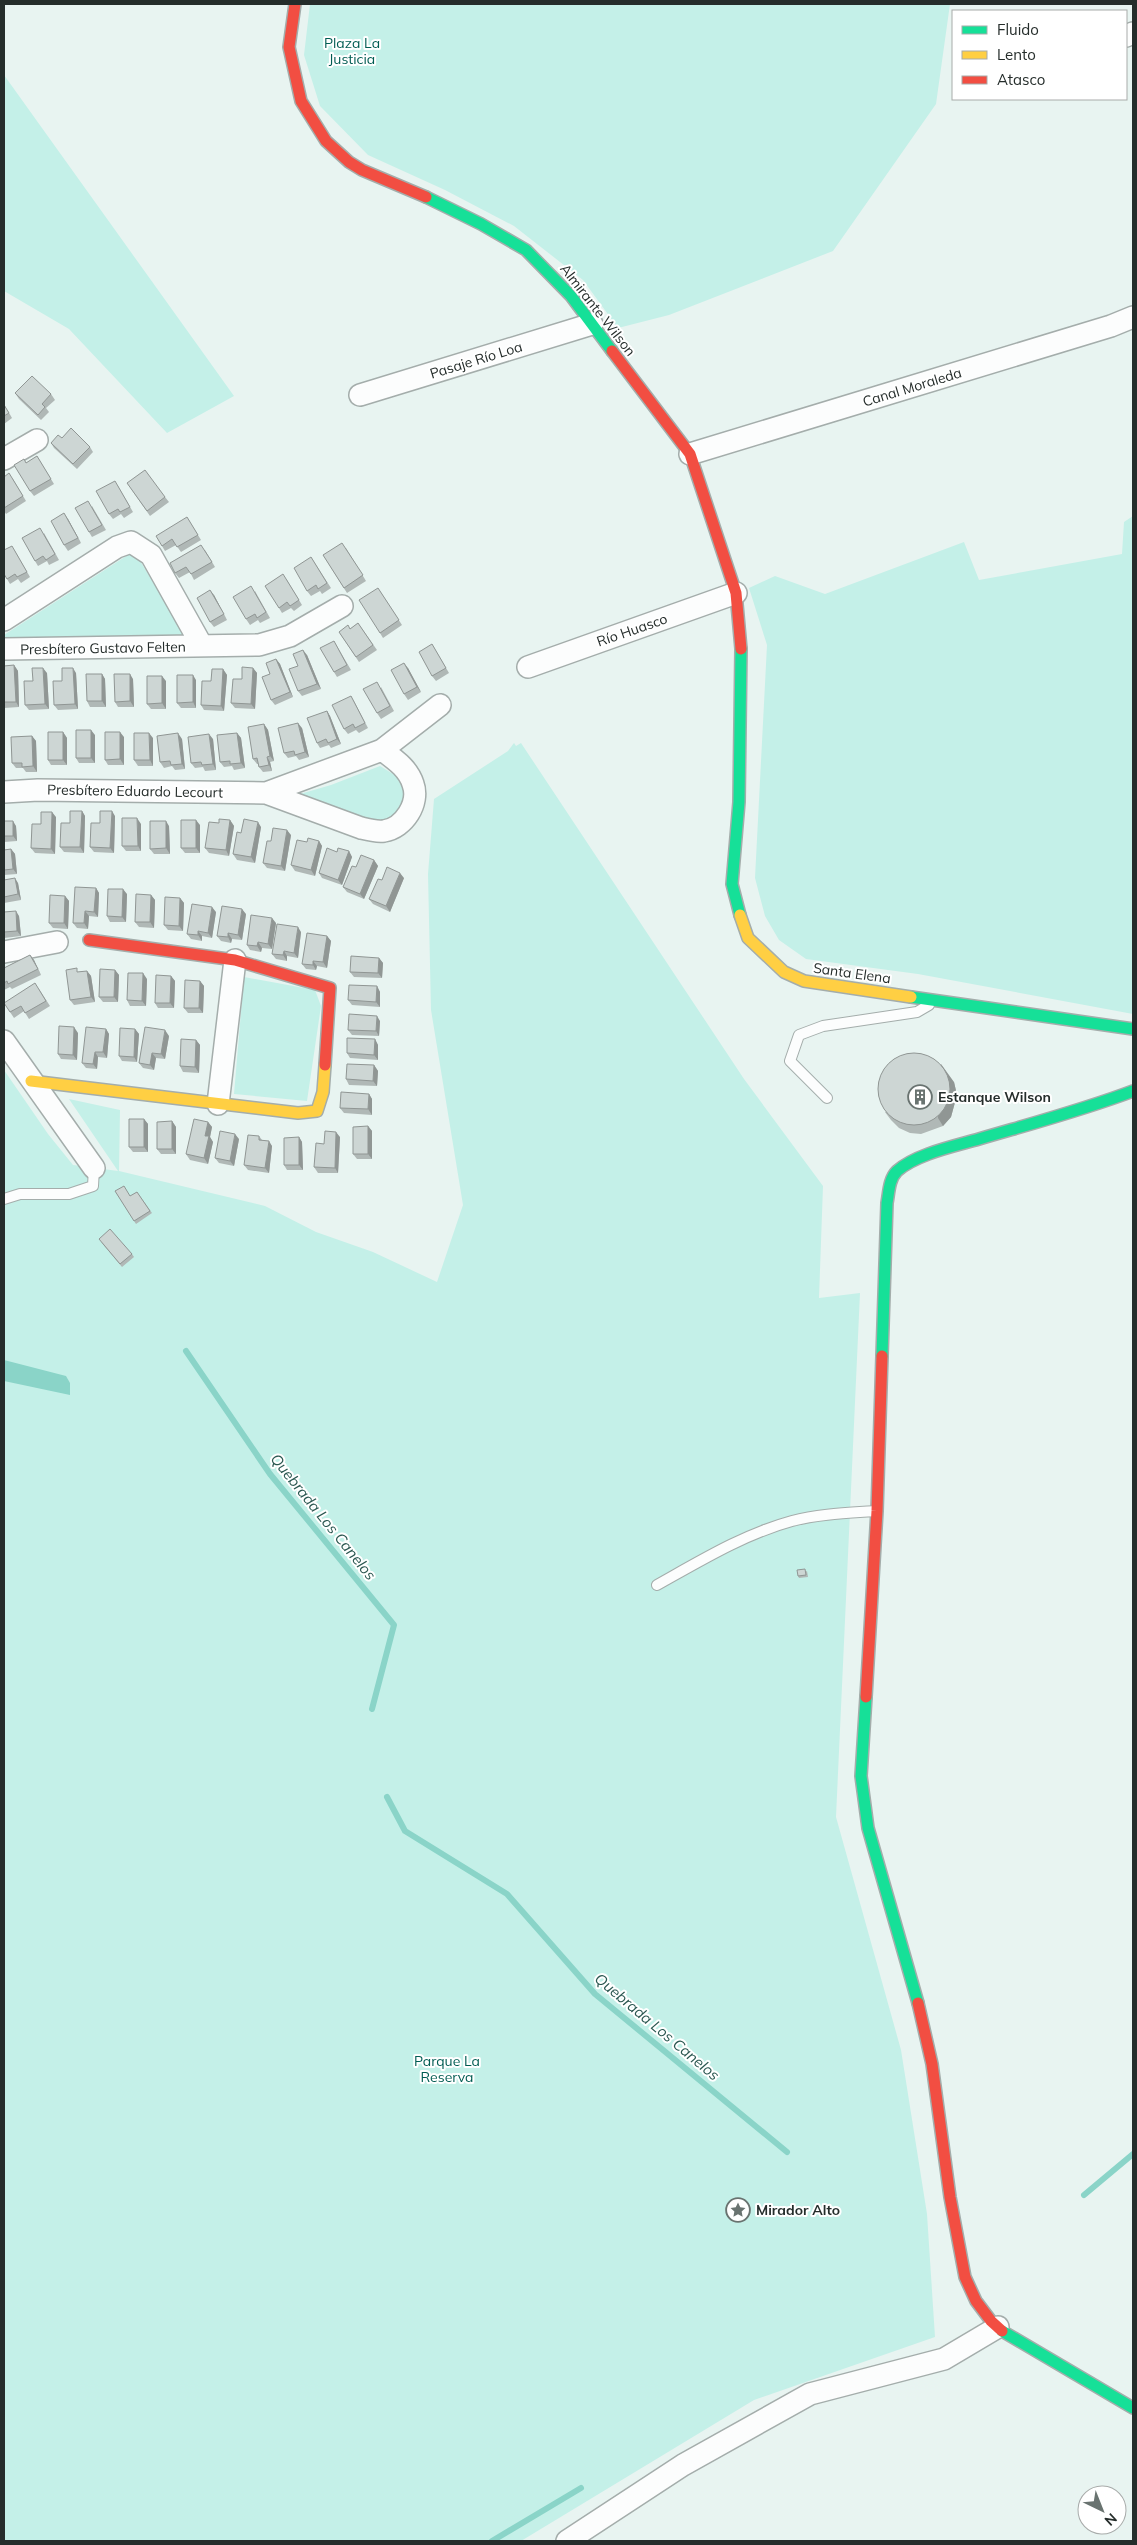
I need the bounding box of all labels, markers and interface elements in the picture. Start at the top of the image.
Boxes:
legend [952,10,1127,100]
text: Fluido [997,20,1039,39]
park label: Plaza La Justicia [324,34,380,68]
text: Lento [997,45,1036,64]
text: Atasco [997,70,1045,89]
street label: Almirante Wilson [556,260,640,360]
street label: Pasaje Río Loa [428,337,524,383]
street label: Canal Moraleda [860,363,964,411]
street label: Río Huasco [594,610,670,650]
street label: Presbítero Gustavo Felten [20,638,186,658]
street label: Presbítero Eduardo Lecourt [47,780,223,802]
street label: Santa Elena [812,959,892,987]
building icon: Estanque Wilson [907,1084,933,1110]
place label: Estanque Wilson [938,1088,1051,1106]
water label: Quebrada Los Canelos [267,1450,380,1584]
water label: Quebrada Los Canelos [591,1969,724,2084]
park label: Parque La Reserva [414,2052,480,2086]
place icon: Mirador Alto [725,2197,751,2223]
place label: Mirador Alto [756,2201,840,2219]
north arrow [1077,2485,1127,2535]
text: N [1101,2509,1121,2530]

